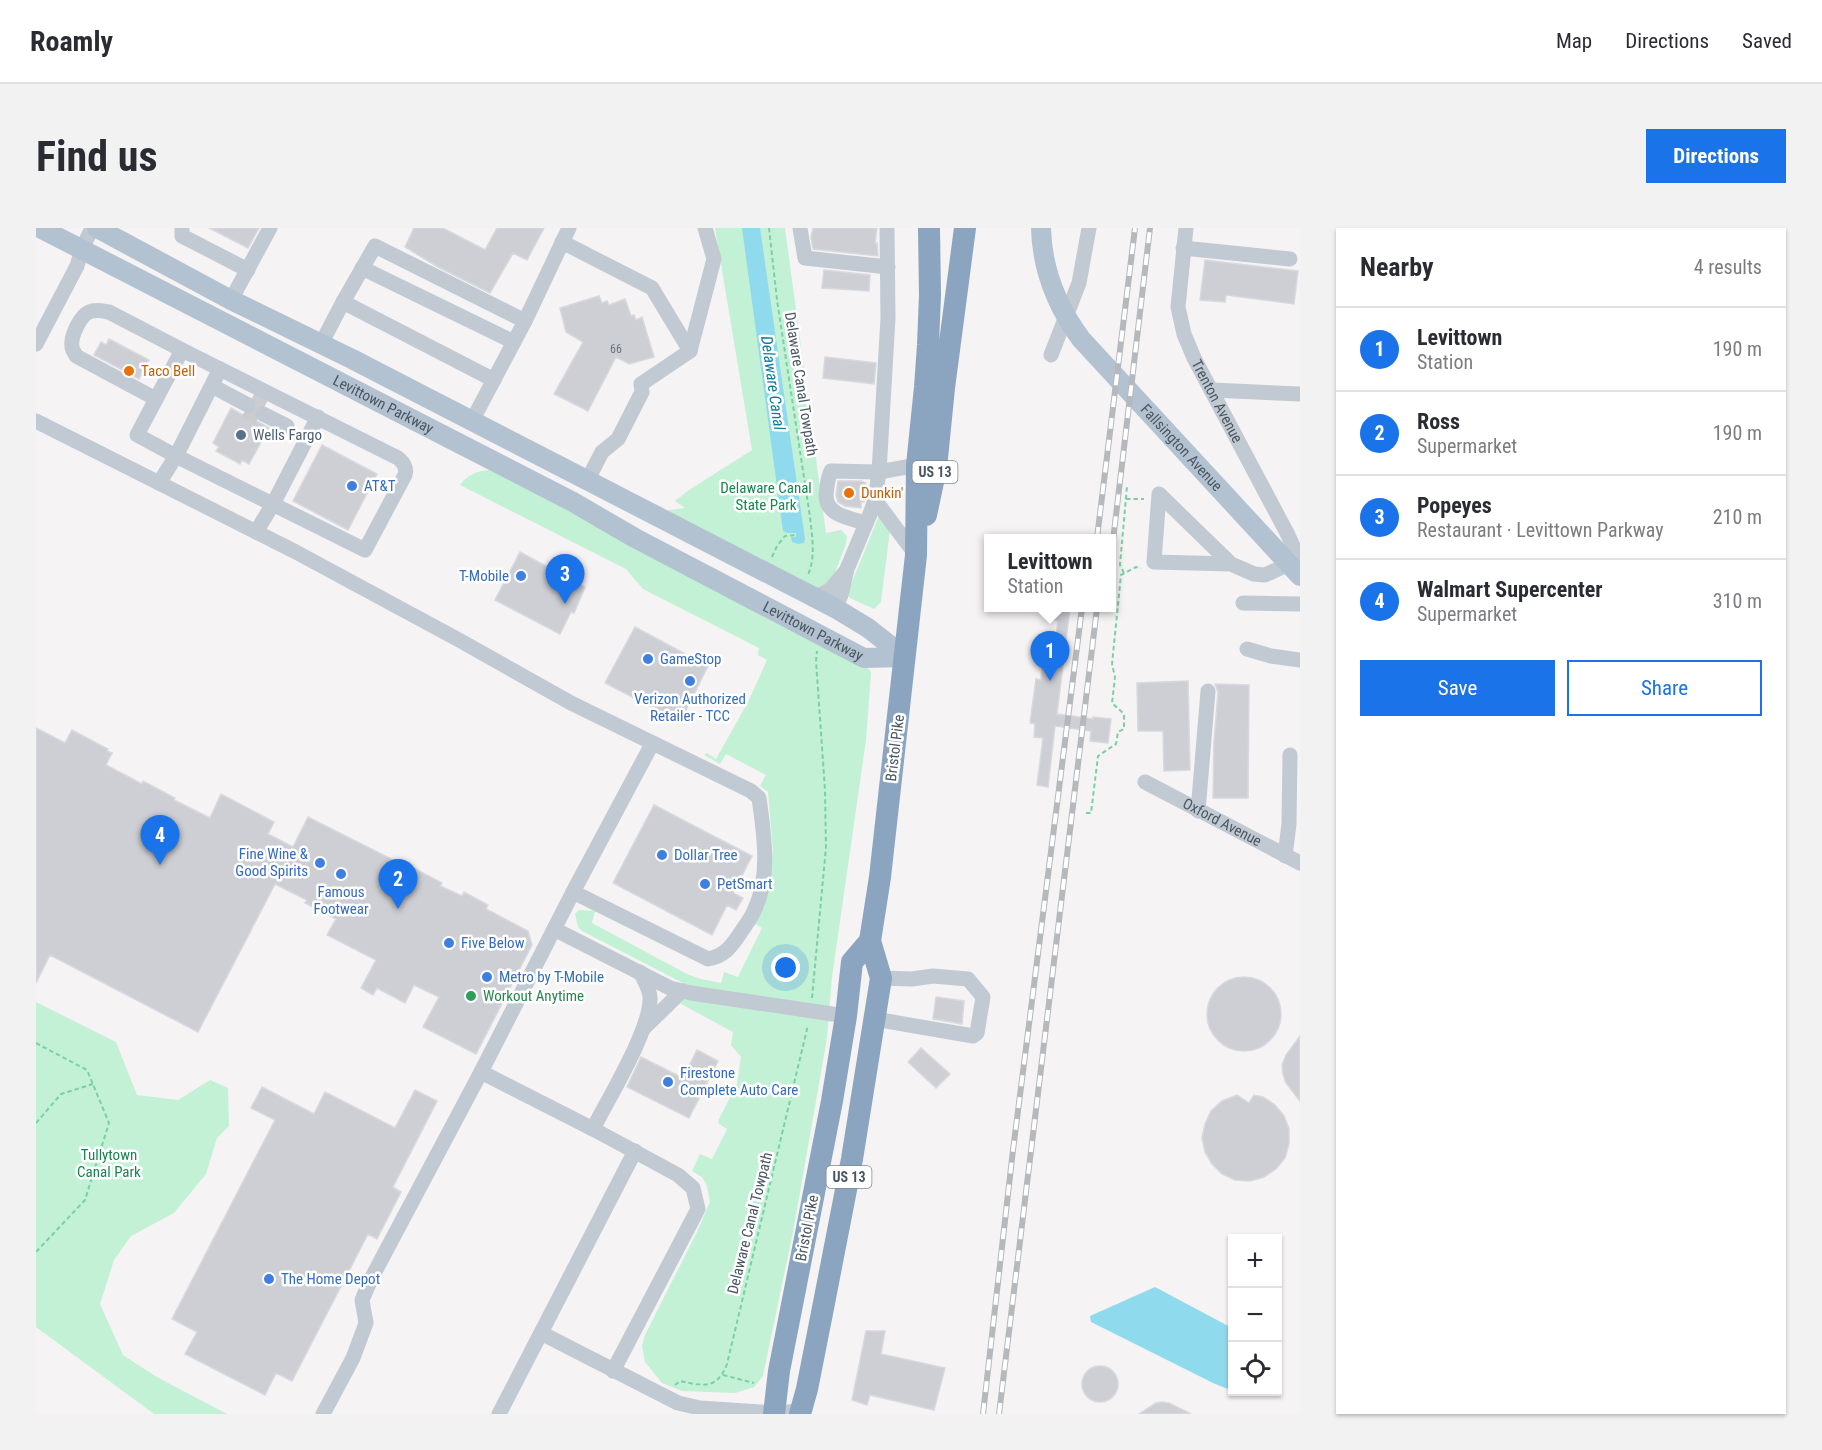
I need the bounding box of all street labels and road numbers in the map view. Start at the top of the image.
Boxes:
street label: Delaware Canal Towpath [781,311,821,457]
street label: Trenton Avenue [1187,356,1246,446]
street label: Levittown Parkway [330,371,437,438]
street label: Fallsington Avenue [1137,401,1226,495]
road number: US 13 [912,461,958,483]
street label: Levittown Parkway [760,598,866,665]
street label: Bristol Pike [882,714,908,782]
street label: Oxford Avenue [1180,794,1265,850]
street label: Delaware Canal Towpath [724,1150,776,1296]
road number: US 13 [826,1166,872,1188]
street label: Bristol Pike [792,1193,822,1263]

